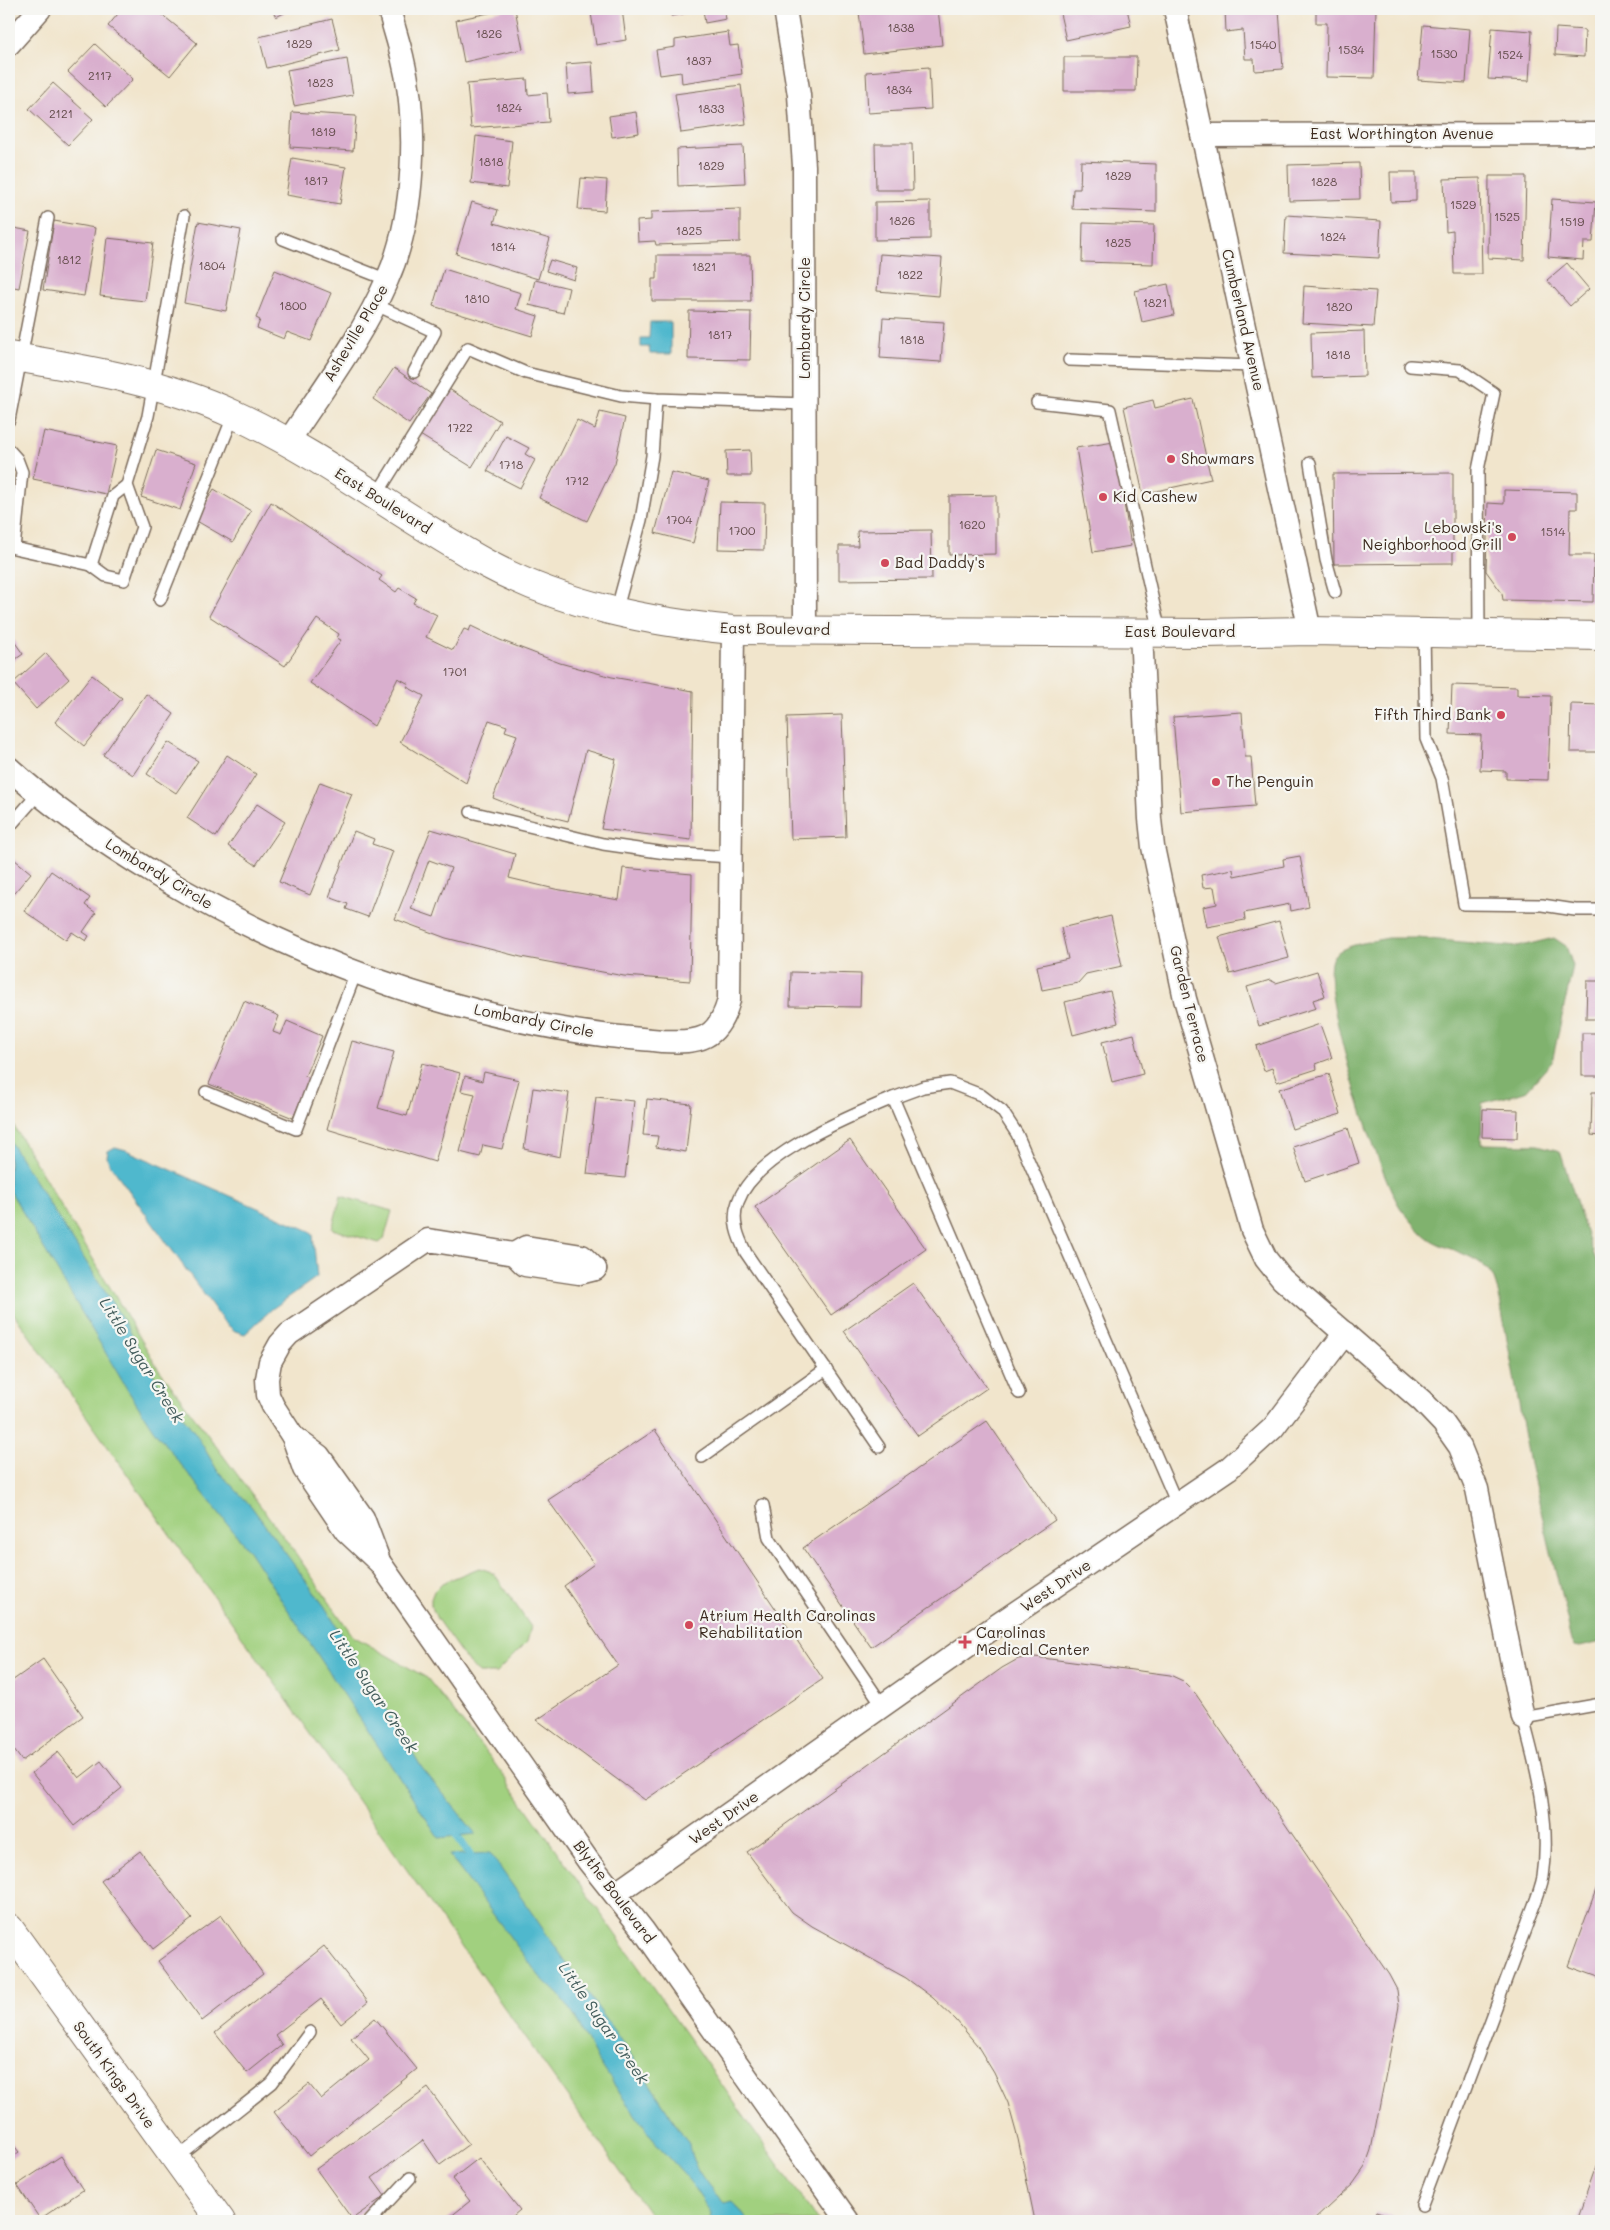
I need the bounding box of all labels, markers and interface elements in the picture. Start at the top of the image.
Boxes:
house number: 1838 [888,19,914,35]
house number: 1826 [476,25,502,41]
house number: 1829 [286,35,312,51]
house number: 1540 [1250,36,1277,52]
house number: 1534 [1338,41,1364,57]
house number: 1530 [1431,45,1458,61]
house number: 1524 [1497,46,1523,62]
house number: 1837 [686,52,712,68]
house number: 2117 [88,67,112,83]
house number: 1823 [307,74,333,90]
house number: 1834 [886,81,912,97]
house number: 1824 [496,99,522,115]
house number: 1833 [698,100,724,116]
house number: 2121 [49,105,73,121]
house number: 1819 [310,123,336,139]
street label: East Worthington Avenue [1310,123,1494,143]
house number: 1818 [478,153,504,169]
house number: 1829 [698,157,724,173]
house number: 1829 [1105,167,1131,183]
house number: 1817 [304,172,329,188]
house number: 1828 [1311,173,1337,189]
house number: 1529 [1450,196,1476,212]
house number: 1525 [1494,208,1520,224]
house number: 1826 [889,212,915,228]
house number: 1519 [1560,213,1584,229]
house number: 1825 [676,222,702,238]
house number: 1824 [1320,228,1346,244]
house number: 1825 [1105,234,1131,250]
house number: 1814 [490,238,516,254]
street label: Cumberland Avenue [1218,247,1270,393]
house number: 1812 [57,251,81,267]
house number: 1804 [198,257,226,273]
street label: Lombardy Circle [794,257,814,379]
house number: 1821 [692,258,716,274]
house number: 1822 [897,266,923,282]
street label: Asheville Place [318,280,392,385]
house number: 1810 [464,290,490,306]
house number: 1821 [1143,294,1167,310]
house number: 1800 [279,297,307,313]
house number: 1820 [1326,298,1353,314]
house number: 1817 [708,326,733,342]
house number: 1818 [899,331,925,347]
house number: 1818 [1325,346,1351,362]
house number: 1722 [447,419,473,435]
place label: Showmars [1181,448,1255,468]
marker: Showmars [1165,453,1177,465]
house number: 1718 [499,456,523,472]
street label: East Boulevard [331,462,436,538]
house number: 1712 [565,472,589,488]
place label: Kid Cashew [1113,486,1198,506]
marker: Kid Cashew [1097,491,1109,503]
house number: 1704 [666,511,692,527]
house number: 1620 [959,516,986,532]
place label: Lebowski's Neighborhood Grill [1363,517,1502,554]
house number: 1700 [729,522,756,538]
house number: 1514 [1541,523,1565,539]
marker: Lebowski's Neighborhood Grill [1506,531,1518,543]
place label: Bad Daddy's [895,552,985,572]
marker: Bad Daddy's [879,557,891,569]
street label: East Boulevard [720,617,830,639]
street label: East Boulevard [1125,621,1235,641]
house number: 1701 [443,663,467,679]
place label: Fifth Third Bank [1374,704,1491,724]
marker: Fifth Third Bank [1495,709,1507,721]
place label: The Penguin [1226,771,1313,791]
marker: The Penguin [1210,776,1222,788]
street label: Lombardy Circle [102,833,217,913]
street label: Garden Terrace [1166,943,1214,1064]
street label: Lombardy Circle [472,999,596,1041]
water label: Little Sugar Creek [95,1293,190,1427]
street label: West Drive [1016,1554,1095,1616]
place label: Atrium Health Carolinas Rehabilitation [699,1605,876,1642]
marker: Atrium Health Carolinas Rehabilitation [683,1619,695,1631]
place label: Carolinas Medical Center [976,1622,1090,1659]
water label: Little Sugar Creek [325,1625,424,1757]
marker: Carolinas Medical Center [958,1635,972,1649]
street label: West Drive [685,1786,762,1849]
street label: Blythe Boulevard [570,1836,660,1947]
water label: Little Sugar Creek [554,1958,655,2088]
street label: South Kings Drive [69,2017,160,2132]

